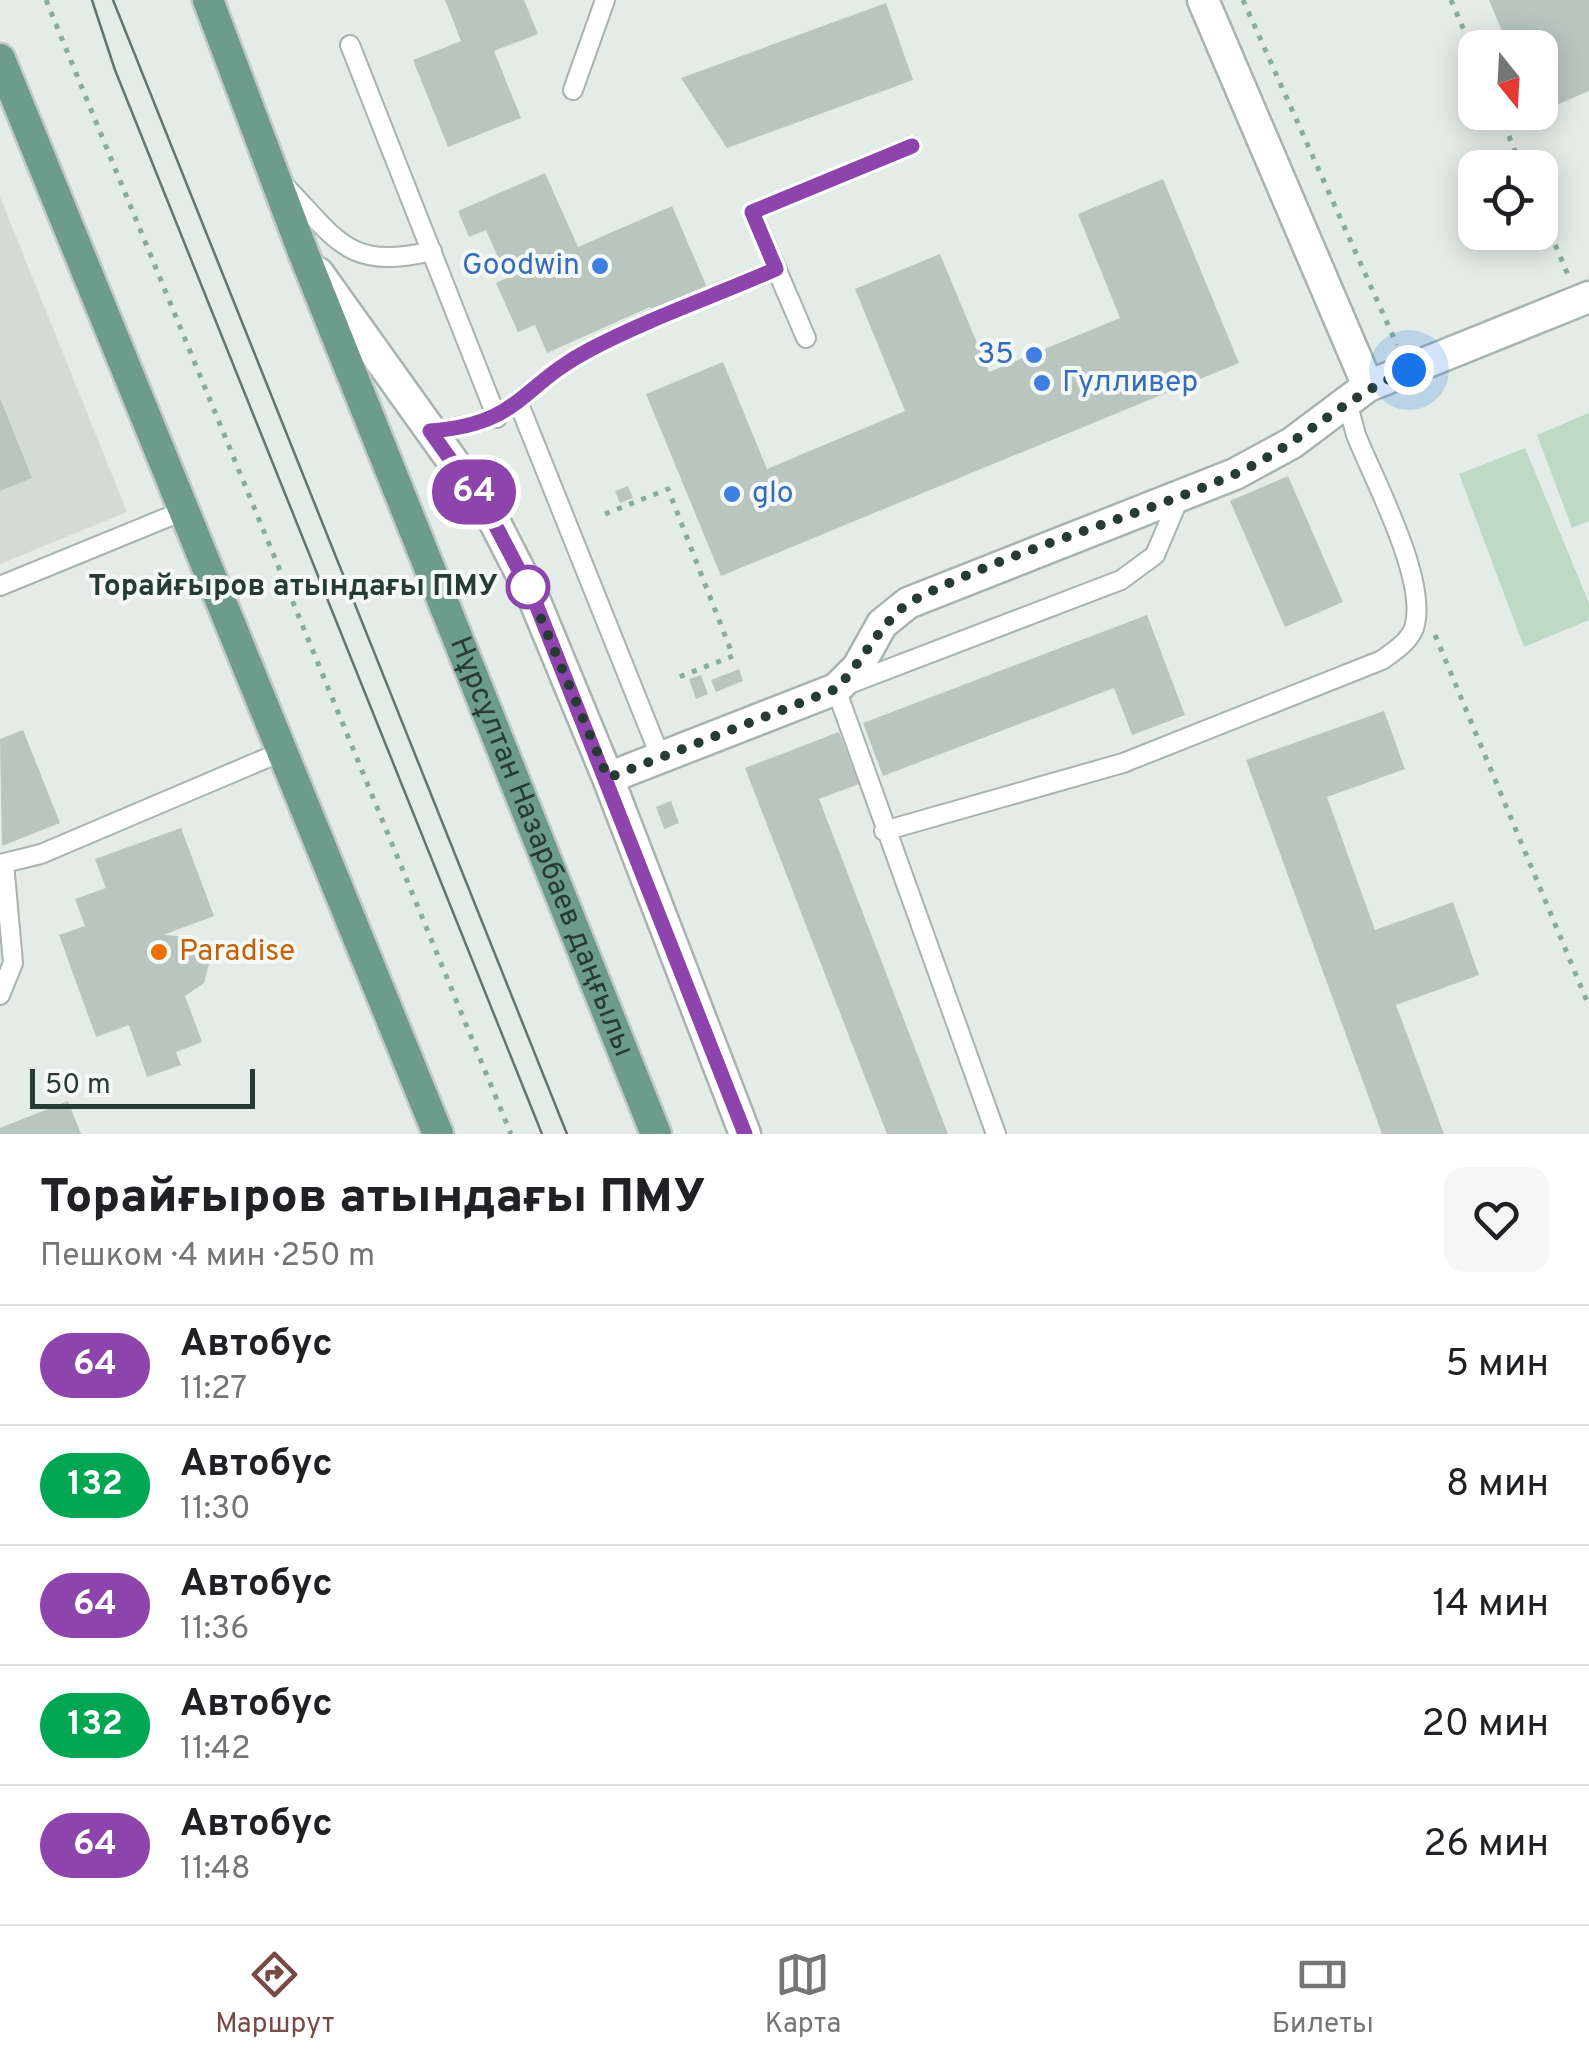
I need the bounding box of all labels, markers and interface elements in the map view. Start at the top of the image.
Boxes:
north arrow [1458,30,1558,130]
map controls [1458,30,1558,250]
button: locate [1458,150,1558,250]
place label: Goodwin [462,248,580,285]
marker: Goodwin [589,255,611,277]
place label: 35 [977,337,1014,374]
marker: 35 [1023,344,1045,366]
your location [1384,345,1434,395]
place label: Гулливер [1062,365,1198,402]
marker: Гулливер [1031,372,1053,394]
line badge: 64 [429,460,519,524]
text: 64 [452,470,496,514]
place label: glo [752,476,794,513]
marker: glo [721,483,743,505]
marker: Торайғыров атындағы ПМУ [507,566,549,608]
place label: Торайғыров атындағы ПМУ [88,569,498,606]
street label: Нұрсұлтан Назарбаев даңғылы [440,631,642,1062]
place label: Paradise [179,934,295,971]
marker: Paradise [148,941,170,963]
scale bar [30,1064,255,1108]
text: 50 m [45,1068,111,1104]
button: heart [1444,1167,1549,1272]
text: Торайғыров атындағы ПМУ [40,1169,705,1229]
text: Пешком · 4 мин · 250 m [40,1237,375,1277]
text: Автобус [180,1321,333,1370]
text: 5 мин [1446,1341,1549,1390]
text: 64 [73,1343,117,1387]
text: 11:27 [180,1370,247,1410]
text: Автобус [180,1441,333,1490]
text: 8 мин [1446,1461,1549,1510]
text: 132 [67,1463,123,1507]
text: 11:30 [180,1490,251,1530]
text: Автобус [180,1561,333,1610]
text: 14 мин [1432,1581,1549,1630]
text: 64 [73,1583,117,1627]
text: 11:36 [180,1610,249,1650]
text: Автобус [180,1681,333,1730]
text: 20 мин [1422,1701,1549,1750]
text: 132 [67,1703,123,1747]
text: 11:42 [180,1730,251,1770]
text: Автобус [180,1801,333,1850]
text: 26 мин [1423,1821,1549,1870]
text: 64 [73,1823,117,1867]
text: 11:48 [180,1850,251,1890]
tab: Маршрут [215,1947,334,2043]
tab: Карта [765,1947,841,2043]
tab: Билеты [1272,1947,1374,2043]

